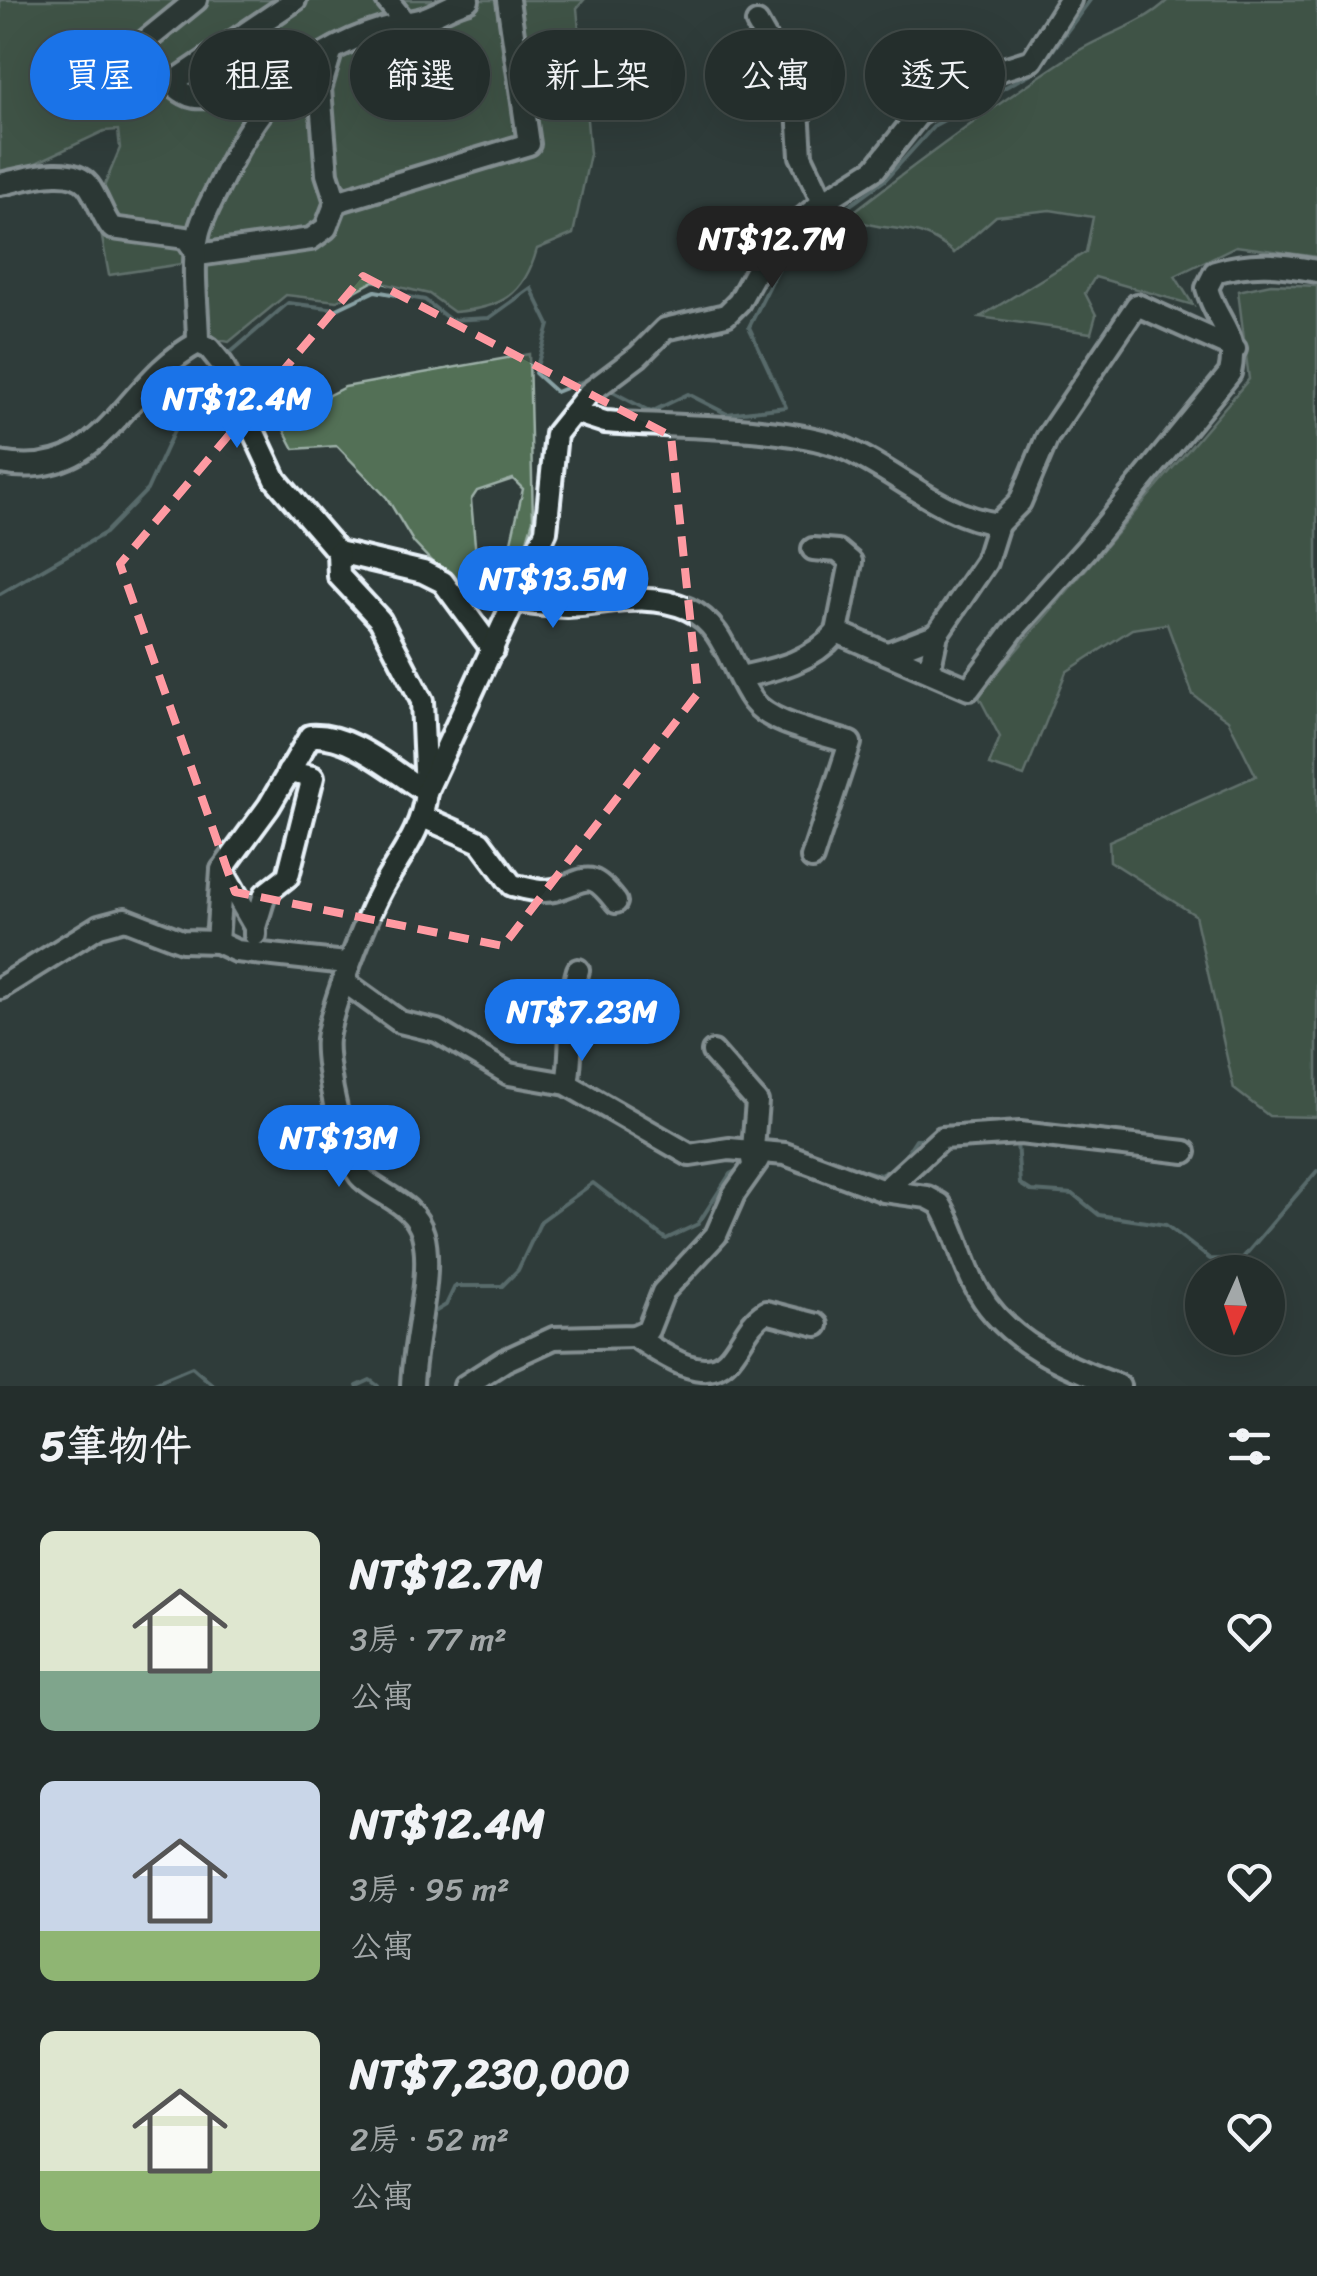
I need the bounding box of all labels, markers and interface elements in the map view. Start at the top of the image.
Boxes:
chip: 買屋 [30,30,170,120]
chip: 租屋 [190,30,330,120]
chip: 篩選 [350,30,490,120]
chip: 新上架 [510,30,685,120]
chip: 公寓 [705,30,845,120]
chip: 透天 [865,30,1005,120]
pin: NT$12.7M [669,206,875,291]
text: NT$12.7M [699,210,845,267]
pin: NT$12.4M [134,366,340,451]
text: NT$12.4M [163,370,311,427]
pin: NT$13.5M [450,546,656,631]
text: NT$13.5M [479,550,627,607]
pin: NT$7.23M [479,979,685,1064]
text: NT$7.23M [507,983,657,1040]
pin: NT$13M [258,1105,420,1190]
text: NT$13M [280,1109,398,1166]
north arrow [1185,1255,1285,1355]
map controls [1185,1255,1285,1355]
text: 5筆物件 [40,1409,192,1483]
icon: filters [1222,1419,1277,1474]
text: NT$12.7M [350,1537,543,1611]
icon: home [120,1571,240,1691]
icon: heart [1222,1604,1277,1659]
text: 3房 · 77 m² [350,1611,507,1668]
text: 公寓 [350,1668,414,1725]
text: NT$12.4M [350,1787,545,1861]
icon: home [120,1821,240,1941]
icon: heart [1222,1854,1277,1909]
text: 3房 · 95 m² [350,1861,509,1918]
text: 公寓 [350,1918,414,1975]
text: NT$7,230,000 [350,2037,630,2111]
icon: home [120,2071,240,2191]
icon: heart [1222,2104,1277,2159]
text: 2房 · 52 m² [350,2111,509,2168]
text: 公寓 [350,2168,414,2225]

